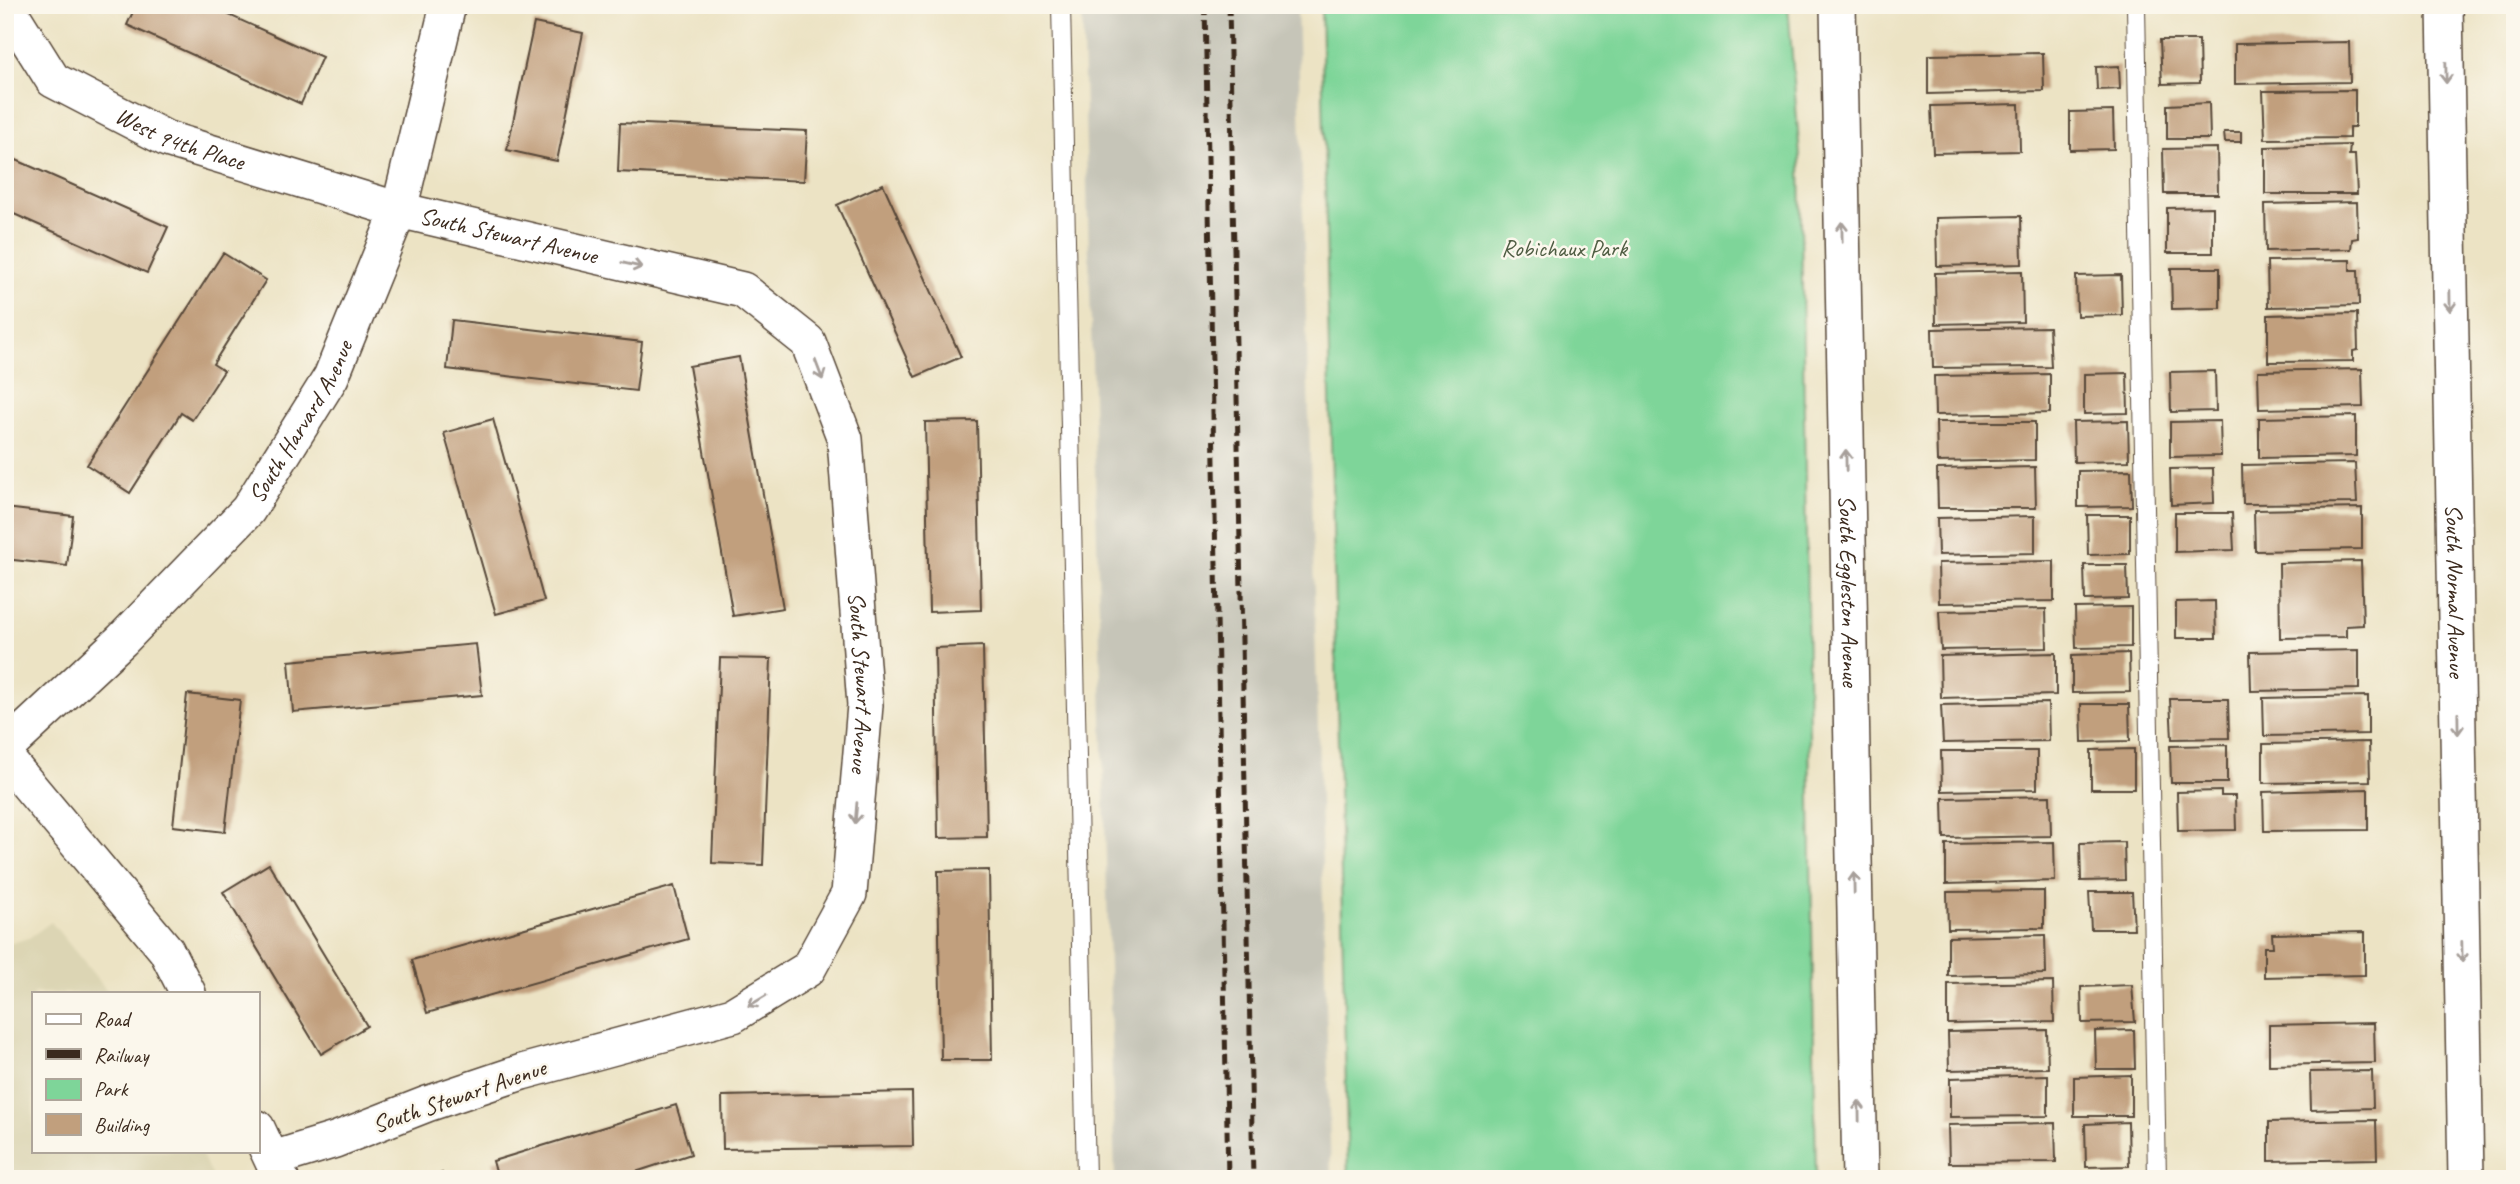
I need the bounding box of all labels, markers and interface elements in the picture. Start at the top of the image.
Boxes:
one-way arrow [2439,62,2453,85]
street label: West 94th Place [111,100,250,177]
street label: South Stewart Avenue [417,200,602,271]
one-way arrow [1835,221,1849,244]
park label: Robichaux Park [1501,233,1629,263]
one-way arrow [620,258,643,272]
one-way arrow [2443,289,2457,312]
street label: South Harvard Avenue [241,334,360,508]
one-way arrow [814,359,826,381]
one-way arrow [1840,448,1853,471]
street label: South Eggleston Avenue [1832,495,1866,689]
street label: South Normal Avenue [2439,504,2472,680]
street label: South Stewart Avenue [842,591,880,776]
one-way arrow [2451,713,2465,736]
one-way arrow [849,801,862,823]
one-way arrow [1848,872,1861,895]
one-way arrow [2455,940,2469,963]
legend [32,992,259,1152]
one-way arrow [747,994,767,1008]
text: Road [94,1006,133,1032]
text: Railway [94,1042,150,1068]
street label: South Stewart Avenue [368,1052,552,1140]
text: Park [94,1076,129,1102]
one-way arrow [1852,1099,1865,1122]
text: Building [94,1112,151,1138]

